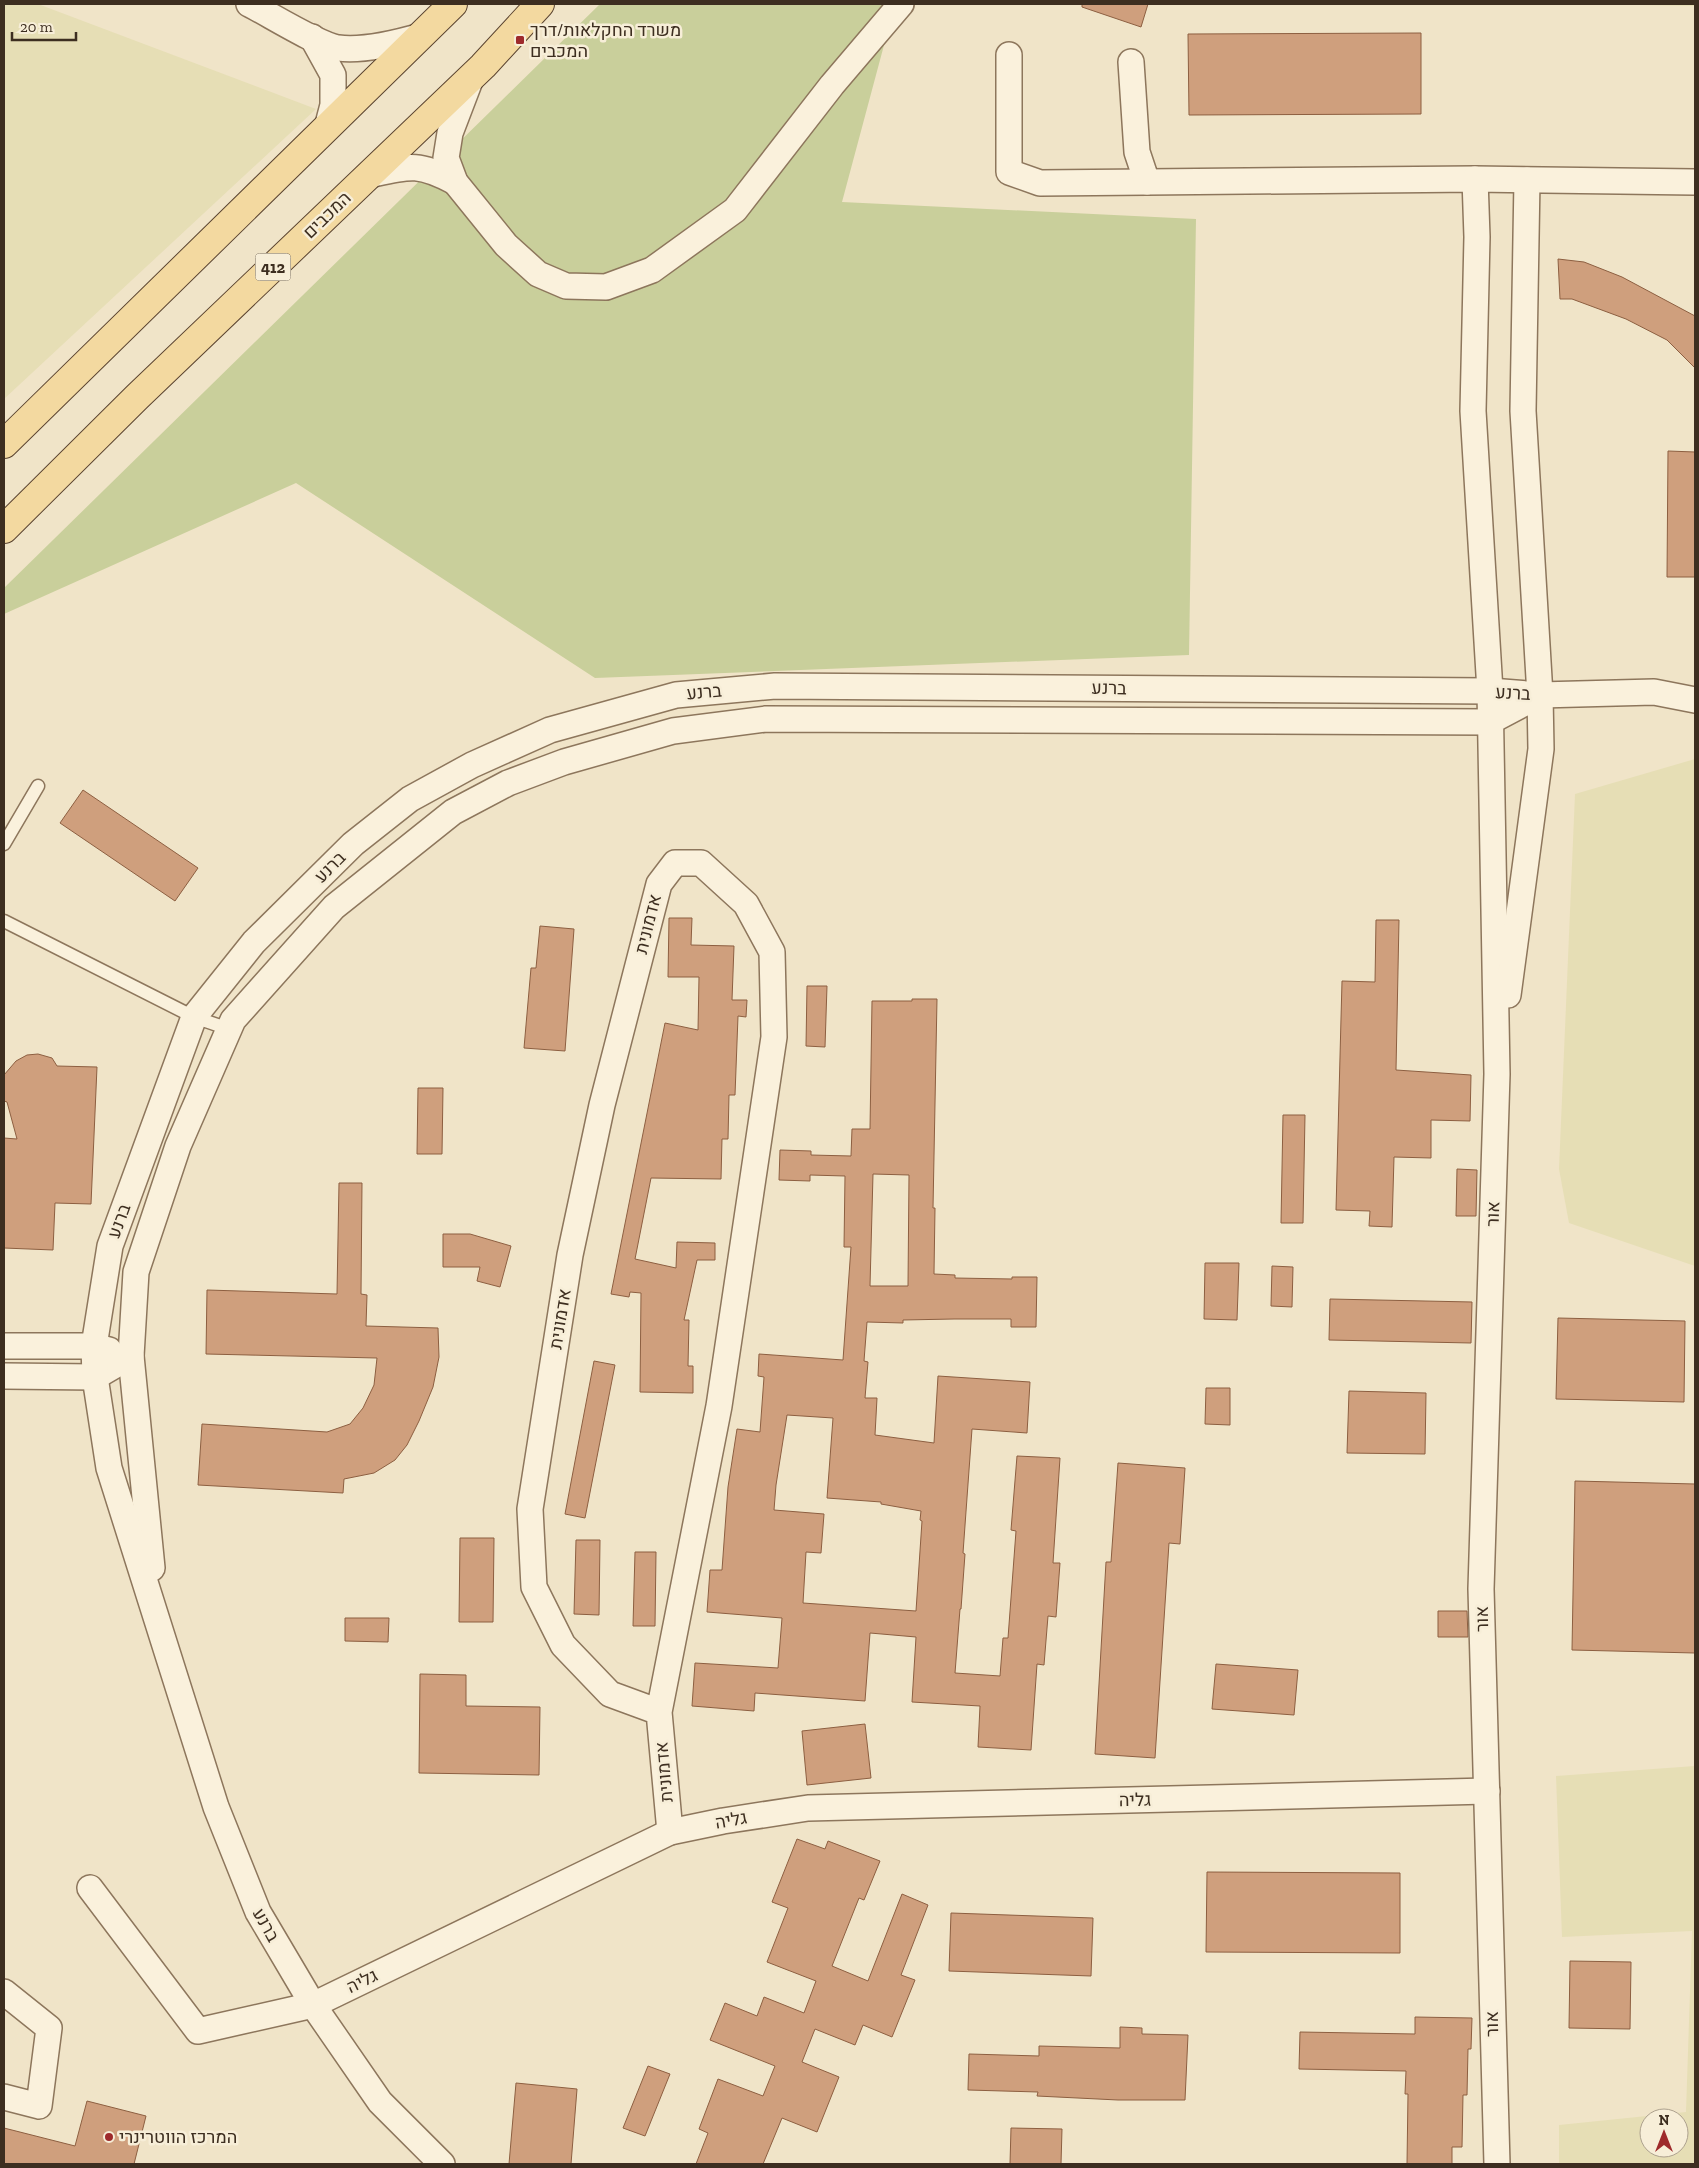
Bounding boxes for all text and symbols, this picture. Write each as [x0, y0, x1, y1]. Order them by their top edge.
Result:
scale bar [12, 10, 76, 42]
text: 20 m [20, 18, 53, 36]
place label: משרד החקלאות/דרך המכבים [530, 19, 681, 62]
marker: משרד החקלאות/דרך המכבים [514, 34, 526, 46]
street label: המכבים [298, 187, 356, 243]
road number: 412 [256, 253, 290, 280]
street label: ברנע [1091, 677, 1127, 699]
street label: ברנע [685, 679, 723, 704]
street label: ברנע [1495, 681, 1532, 705]
street label: ברנע [310, 846, 351, 887]
street label: אדמונית [630, 892, 666, 956]
street label: ברנע [103, 1200, 136, 1241]
street label: אור [1482, 1201, 1504, 1227]
street label: אדמונית [544, 1287, 576, 1351]
street label: אור [1471, 1606, 1493, 1632]
street label: אדמונית [650, 1741, 678, 1803]
street label: גליה [1119, 1789, 1151, 1811]
street label: גליה [713, 1806, 749, 1834]
street label: ברנע [248, 1904, 284, 1946]
street label: גליה [343, 1964, 381, 1998]
street label: אור [1481, 2011, 1503, 2037]
north arrow [1639, 2108, 1689, 2158]
text: N [1659, 2112, 1670, 2129]
place label: המרכז הווטרינרי [119, 2126, 237, 2148]
marker: המרכז הווטרינרי [103, 2131, 115, 2143]

